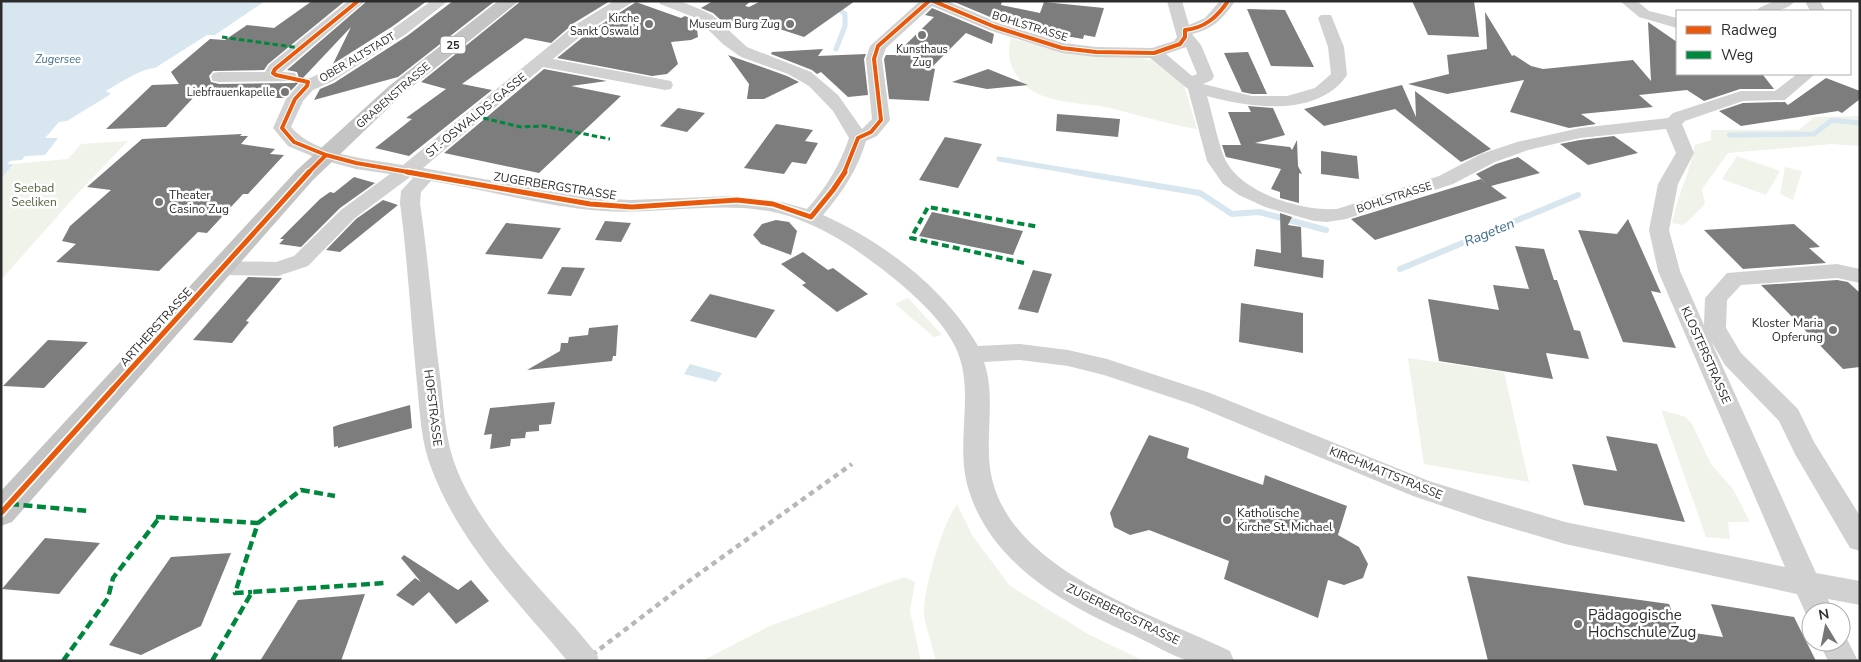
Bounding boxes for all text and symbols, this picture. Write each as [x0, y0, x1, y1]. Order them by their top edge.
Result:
street label: BOHLSTRASSE [990, 8, 1070, 45]
legend [1676, 10, 1851, 75]
place label: Kirche Sankt Oswald [570, 11, 639, 39]
place label: Museum Burg Zug [689, 17, 780, 32]
marker: Kirche Sankt Oswald [643, 18, 655, 30]
marker: Museum Burg Zug [784, 18, 796, 30]
text: Radweg [1721, 20, 1777, 40]
street label: OBER ALTSTADT [316, 29, 398, 86]
marker: Kunsthaus Zug [916, 29, 928, 41]
road number: 25 [440, 36, 466, 54]
place label: Kunsthaus Zug [896, 42, 948, 70]
text: Weg [1721, 45, 1753, 65]
water label: Zugersee [35, 52, 81, 67]
street label: GRABENSTRASSE [353, 59, 434, 132]
street label: ST.-OSWALDS-GASSE [422, 69, 530, 161]
place label: Liebfrauenkapelle [187, 85, 275, 100]
marker: Liebfrauenkapelle [279, 86, 291, 98]
street label: ZUGERBERGSTRASSE [492, 168, 618, 204]
street label: BOHLSTRASSE [1355, 178, 1434, 217]
park label: Seebad Seeliken [11, 180, 57, 210]
place label: Theater Casino Zug [169, 187, 229, 217]
marker: Theater Casino Zug [153, 196, 165, 208]
water label: Rageten [1461, 214, 1517, 251]
street label: ARTHERSTRASSE [116, 284, 196, 370]
street label: KLOSTERSTRASSE [1677, 304, 1735, 406]
place label: Kloster Maria Opferung [1752, 315, 1823, 345]
marker: Kloster Maria Opferung [1827, 324, 1839, 336]
street label: HOFSTRASSE [420, 369, 446, 447]
street label: KIRCHMATTSTRASSE [1327, 443, 1445, 503]
place label: Katholische Kirche St. Michael [1237, 505, 1333, 535]
marker: Katholische Kirche St. Michael [1221, 514, 1233, 526]
street label: ZUGERBERGSTRASSE [1064, 580, 1182, 648]
north arrow [1801, 602, 1851, 652]
text: N [1817, 604, 1831, 625]
place label: Pädagogische Hochschule Zug [1588, 605, 1696, 642]
marker: Pädagogische Hochschule Zug [1572, 618, 1584, 630]

